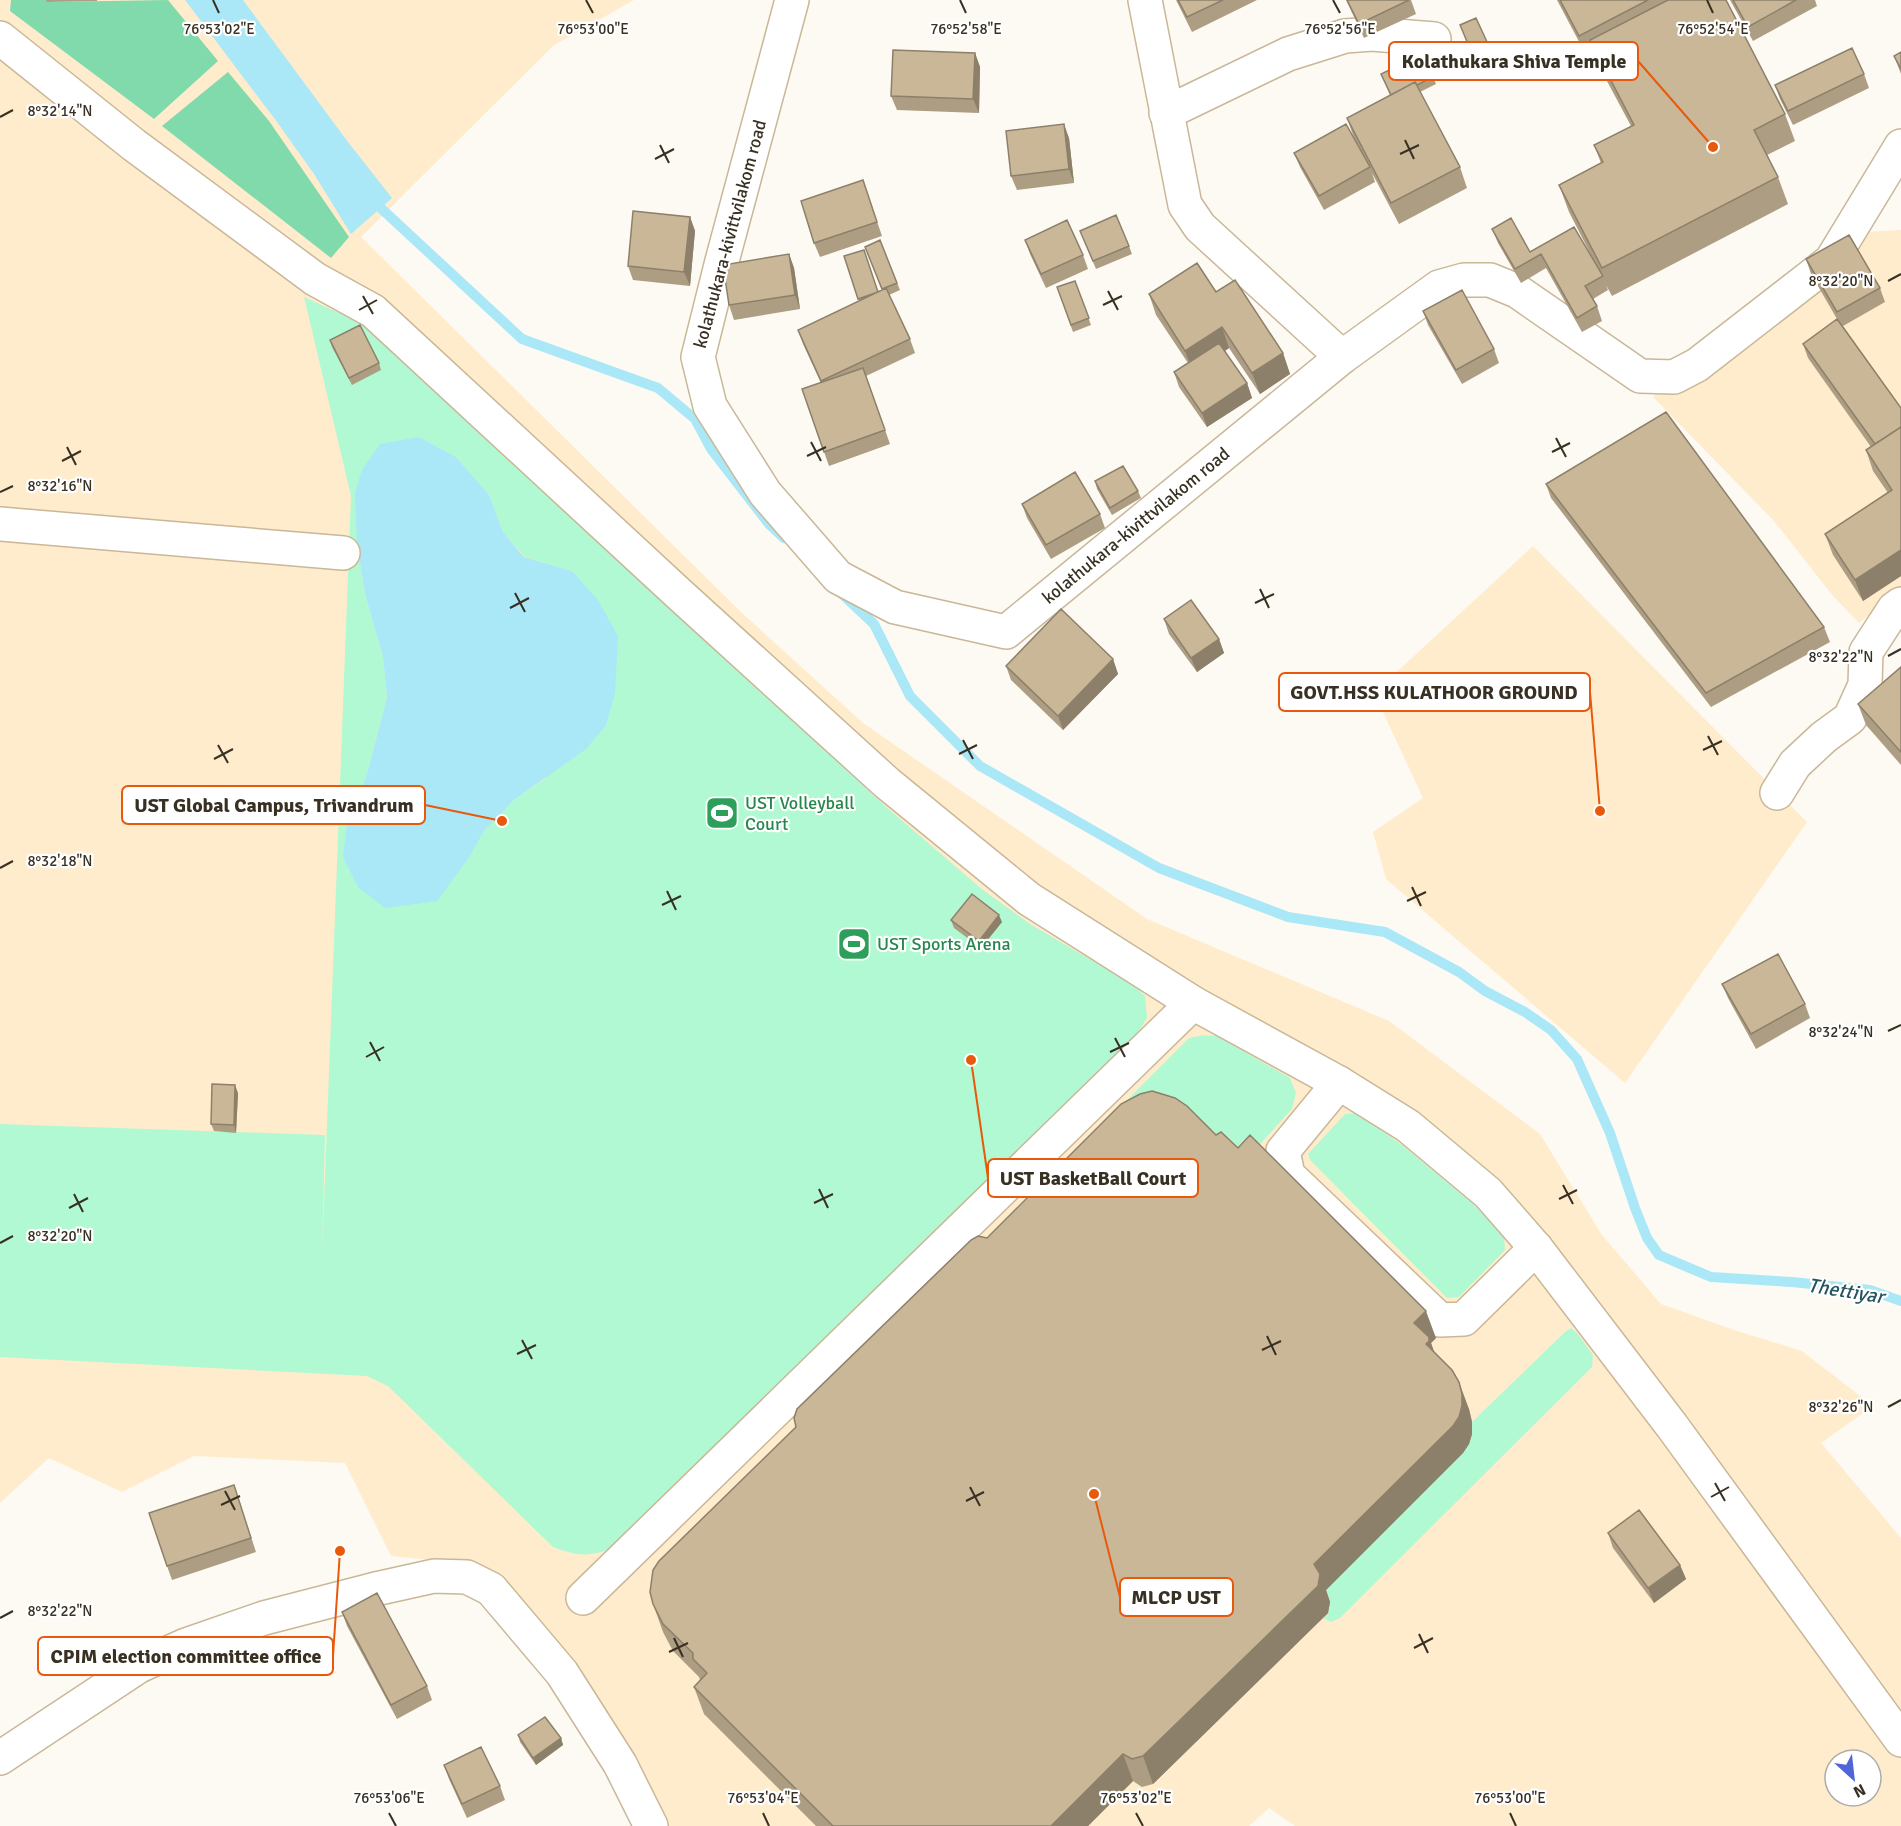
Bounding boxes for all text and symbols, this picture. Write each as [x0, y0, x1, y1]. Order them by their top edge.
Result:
text: 76°53'02"E [183, 20, 255, 38]
text: 76°53'00"E [557, 20, 629, 38]
text: 76°52'58"E [930, 20, 1002, 38]
text: 76°52'56"E [1304, 20, 1376, 38]
text: 76°52'54"E [1677, 20, 1749, 38]
callout: Kolathukara Shiva Temple [1389, 42, 1638, 80]
text: Kolathukara Shiva Temple [1402, 49, 1626, 74]
text: 8°32'14"N [27, 102, 93, 120]
street label: kolathukara-kivittvilakom road [689, 118, 771, 350]
text: 8°32'20"N [1808, 272, 1874, 290]
street label: kolathukara-kivittvilakom road [1038, 443, 1234, 609]
text: 8°32'16"N [27, 477, 93, 495]
text: 8°32'22"N [1808, 648, 1874, 666]
callout: GOVT.HSS KULATHOOR GROUND [1279, 673, 1590, 711]
text: GOVT.HSS KULATHOOR GROUND [1290, 680, 1578, 705]
callout: UST Global Campus, Trivandrum [122, 786, 425, 824]
place label: UST Volleyball Court [745, 792, 855, 835]
text: UST Global Campus, Trivandrum [134, 793, 414, 818]
sports icon: UST Volleyball Court [704, 795, 740, 831]
text: 8°32'18"N [27, 852, 93, 870]
sports icon: UST Sports Arena [836, 926, 872, 962]
place label: UST Sports Arena [877, 933, 1011, 955]
text: 8°32'24"N [1808, 1023, 1874, 1041]
callout: UST BasketBall Court [988, 1159, 1198, 1197]
text: UST BasketBall Court [1000, 1166, 1187, 1191]
text: 8°32'20"N [27, 1227, 93, 1245]
water label: Thettiyar [1806, 1273, 1888, 1310]
text: 8°32'26"N [1808, 1398, 1874, 1416]
callout: MLCP UST [1120, 1578, 1233, 1616]
text: MLCP UST [1131, 1585, 1222, 1610]
text: 8°32'22"N [27, 1602, 93, 1620]
callout: CPIM election committee office [38, 1637, 333, 1675]
text: CPIM election committee office [51, 1644, 322, 1669]
north arrow [1823, 1748, 1883, 1808]
text: N [1850, 1779, 1869, 1802]
text: 76°53'06"E [353, 1789, 425, 1807]
text: 76°53'04"E [727, 1789, 799, 1807]
text: 76°53'02"E [1100, 1789, 1172, 1807]
text: 76°53'00"E [1474, 1789, 1546, 1807]

